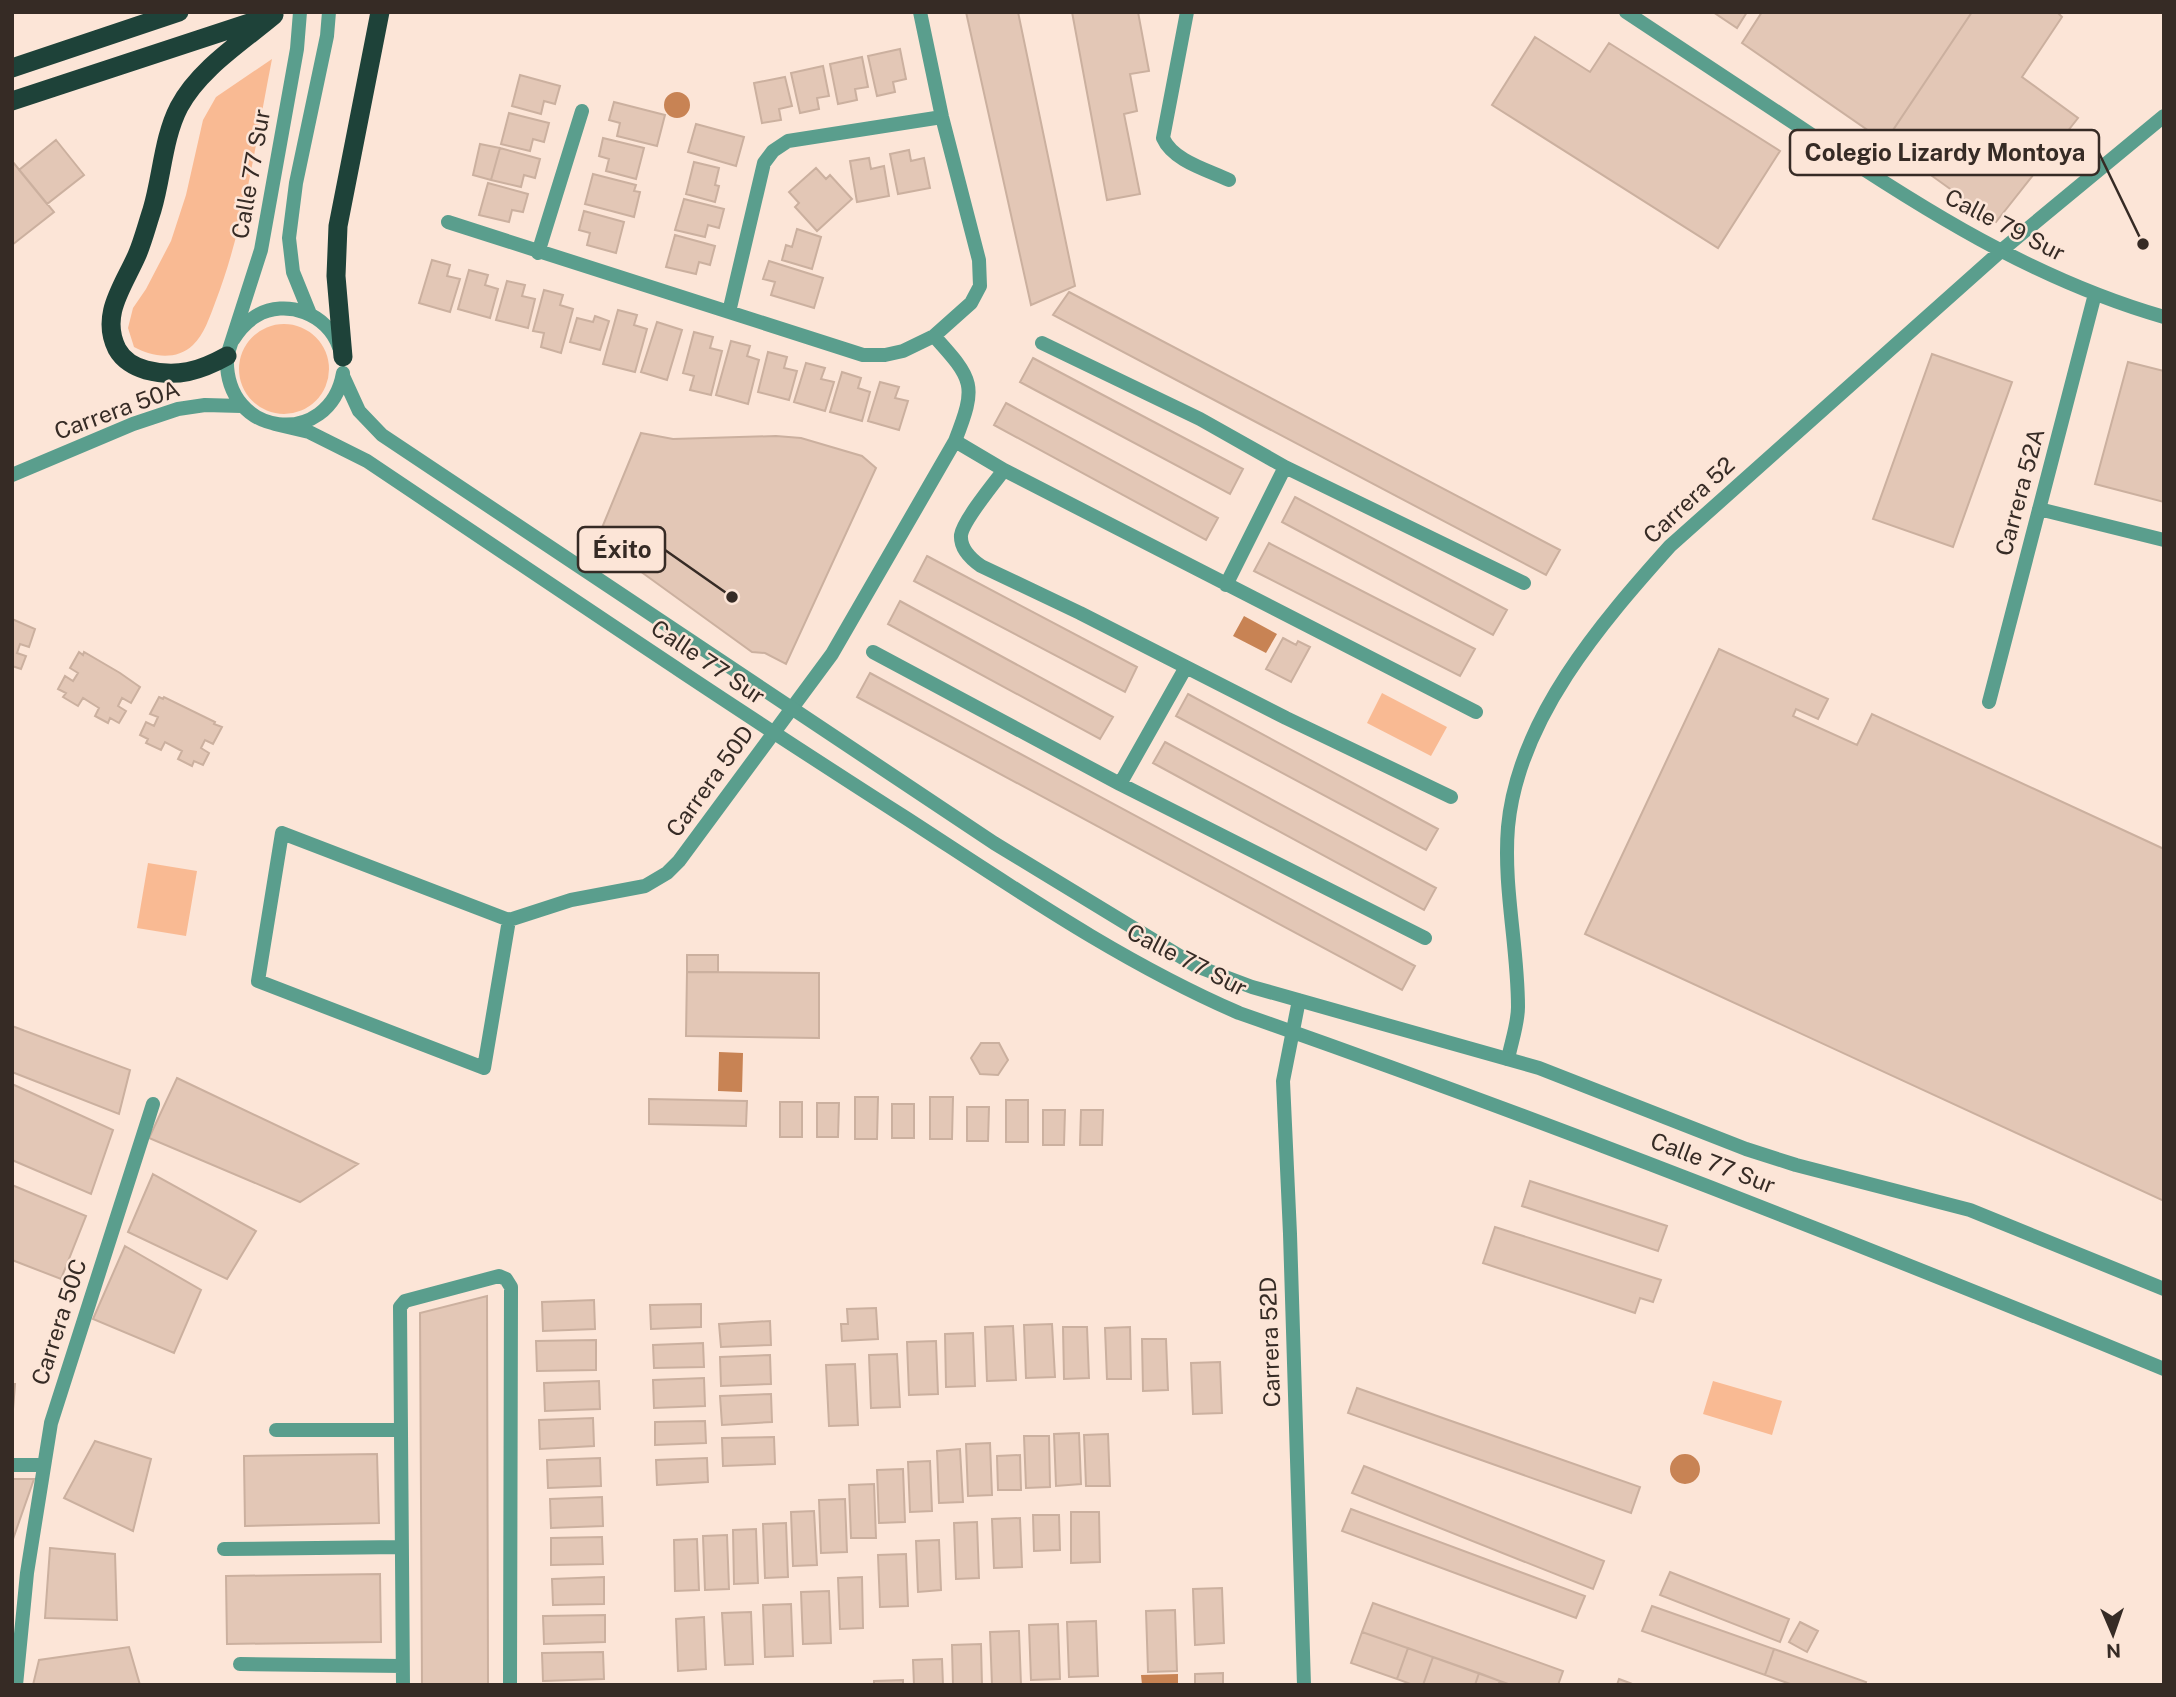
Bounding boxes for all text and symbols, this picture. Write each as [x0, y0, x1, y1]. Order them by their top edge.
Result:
street label: Calle 77 Sur [226, 107, 275, 241]
callout: Colegio Lizardy Montoya [1790, 130, 2099, 175]
text: Colegio Lizardy Montoya [1805, 138, 2085, 166]
street label: Calle 79 Sur [1941, 183, 2070, 266]
street label: Carrera 50A [51, 374, 183, 445]
street label: Carrera 52A [1990, 425, 2049, 559]
street label: Carrera 52 [1638, 451, 1740, 549]
callout: Éxito [578, 527, 665, 572]
text: Éxito [592, 535, 652, 563]
street label: Calle 77 Sur [646, 614, 770, 709]
street label: Carrera 50D [660, 720, 759, 842]
street label: Calle 77 Sur [1123, 918, 1252, 1001]
street label: Calle 77 Sur [1647, 1126, 1779, 1199]
street label: Carrera 50C [25, 1255, 92, 1388]
street label: Carrera 52D [1254, 1276, 1285, 1408]
north arrow [2078, 1599, 2148, 1669]
text: N [2106, 1640, 2121, 1662]

